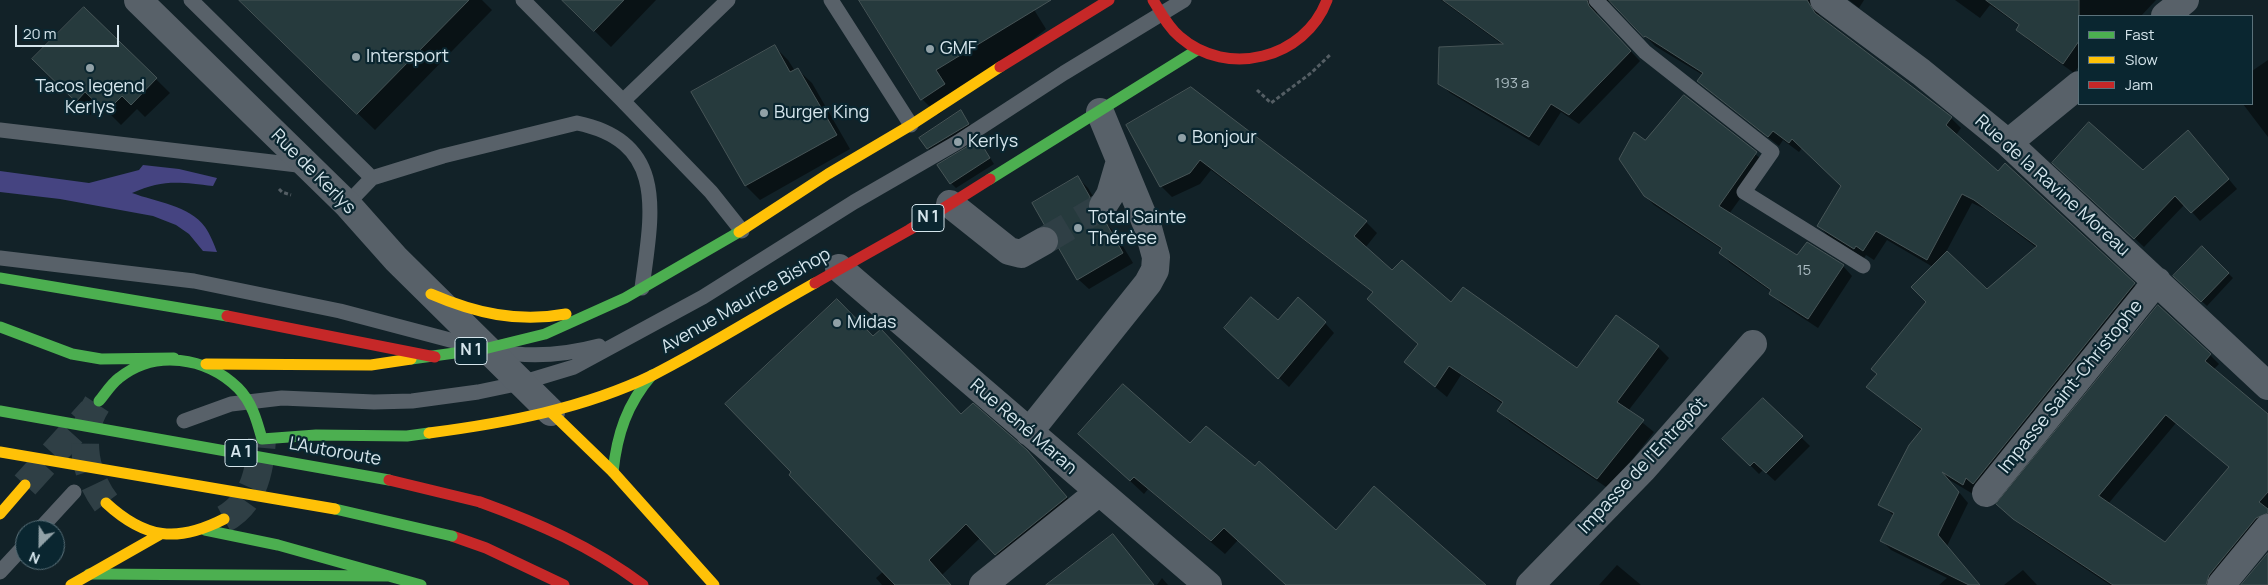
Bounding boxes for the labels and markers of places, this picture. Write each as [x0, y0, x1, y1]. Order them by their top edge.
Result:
place label: GMF [940, 38, 977, 60]
marker: GMF [924, 43, 936, 55]
place label: Intersport [366, 46, 449, 68]
marker: Intersport [350, 51, 362, 63]
marker: Tacos legend Kerlys [84, 62, 96, 74]
place label: Tacos legend Kerlys [35, 76, 145, 118]
place label: Burger King [774, 102, 869, 124]
marker: Burger King [758, 107, 770, 119]
place label: Bonjour [1192, 127, 1257, 149]
place label: Kerlys [968, 131, 1018, 153]
marker: Bonjour [1176, 132, 1188, 144]
marker: Kerlys [952, 136, 964, 148]
place label: Total Sainte Thérèse [1088, 207, 1186, 250]
marker: Total Sainte Thérèse [1072, 222, 1084, 234]
place label: Midas [847, 312, 896, 334]
marker: Midas [831, 317, 843, 329]

